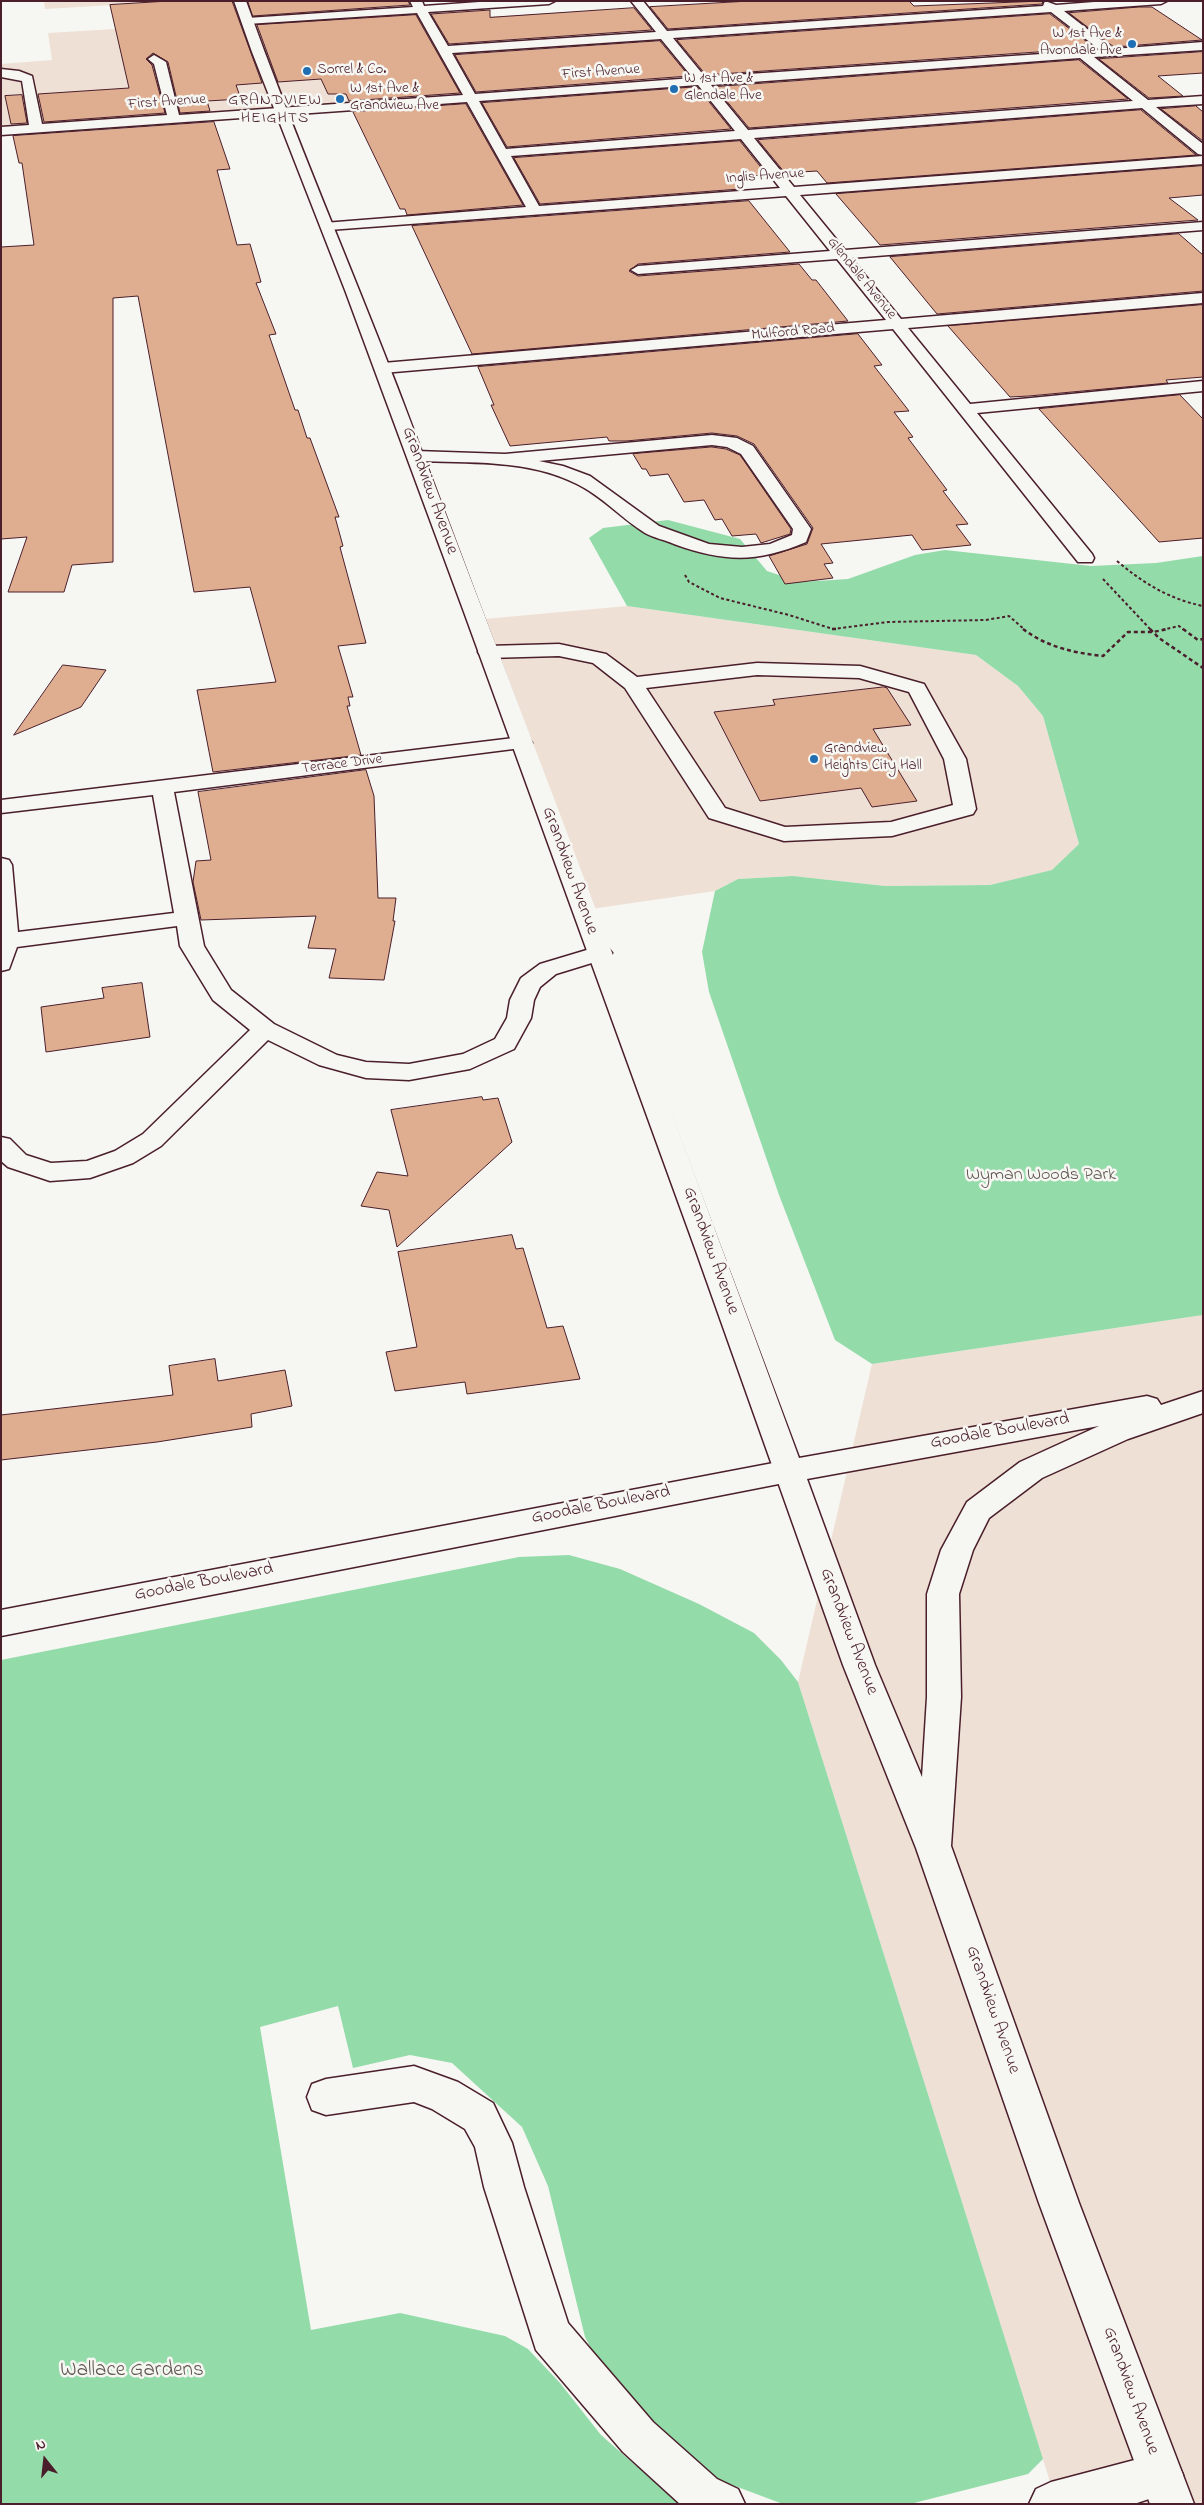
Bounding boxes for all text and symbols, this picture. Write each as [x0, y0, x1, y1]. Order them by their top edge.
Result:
place label: W 1st Ave & Avondale Ave [1040, 26, 1122, 61]
marker: W 1st Ave & Avondale Ave [1126, 38, 1138, 50]
street label: First Avenue [561, 61, 641, 85]
place label: Sorrel & Co. [317, 62, 386, 80]
marker: Sorrel & Co. [301, 65, 313, 77]
place label: W 1st Ave & Glendale Ave [684, 71, 762, 106]
place label: W 1st Ave & Grandview Ave [350, 81, 439, 116]
marker: W 1st Ave & Glendale Ave [668, 83, 680, 95]
street label: First Avenue [127, 91, 207, 115]
district label: GRANDVIEW HEIGHTS [227, 91, 323, 129]
marker: W 1st Ave & Grandview Ave [334, 93, 346, 105]
street label: Inglis Avenue [725, 165, 805, 189]
street label: Glendale Avenue [822, 234, 900, 324]
street label: Mulford Road [751, 320, 835, 346]
street label: Grandview Avenue [396, 424, 462, 558]
place label: Grandview Heights City Hall [824, 741, 922, 776]
street label: Terrace Drive [301, 751, 383, 779]
marker: Grandview Heights City Hall [808, 753, 820, 765]
street label: Grandview Avenue [536, 804, 602, 938]
park label: Wyman Woods Park [966, 1165, 1116, 1187]
street label: Grandview Avenue [677, 1184, 743, 1318]
street label: Goodale Boulevard [929, 1409, 1071, 1455]
street label: Goodale Boulevard [530, 1482, 672, 1530]
street label: Goodale Boulevard [133, 1559, 275, 1607]
street label: Grandview Avenue [814, 1566, 882, 1698]
street label: Grandview Avenue [960, 1943, 1024, 2077]
street label: Grandview Avenue [1097, 2324, 1163, 2458]
park label: Wallace Gardens [60, 2359, 204, 2385]
text: N [33, 2434, 48, 2456]
north arrow [20, 2435, 70, 2485]

